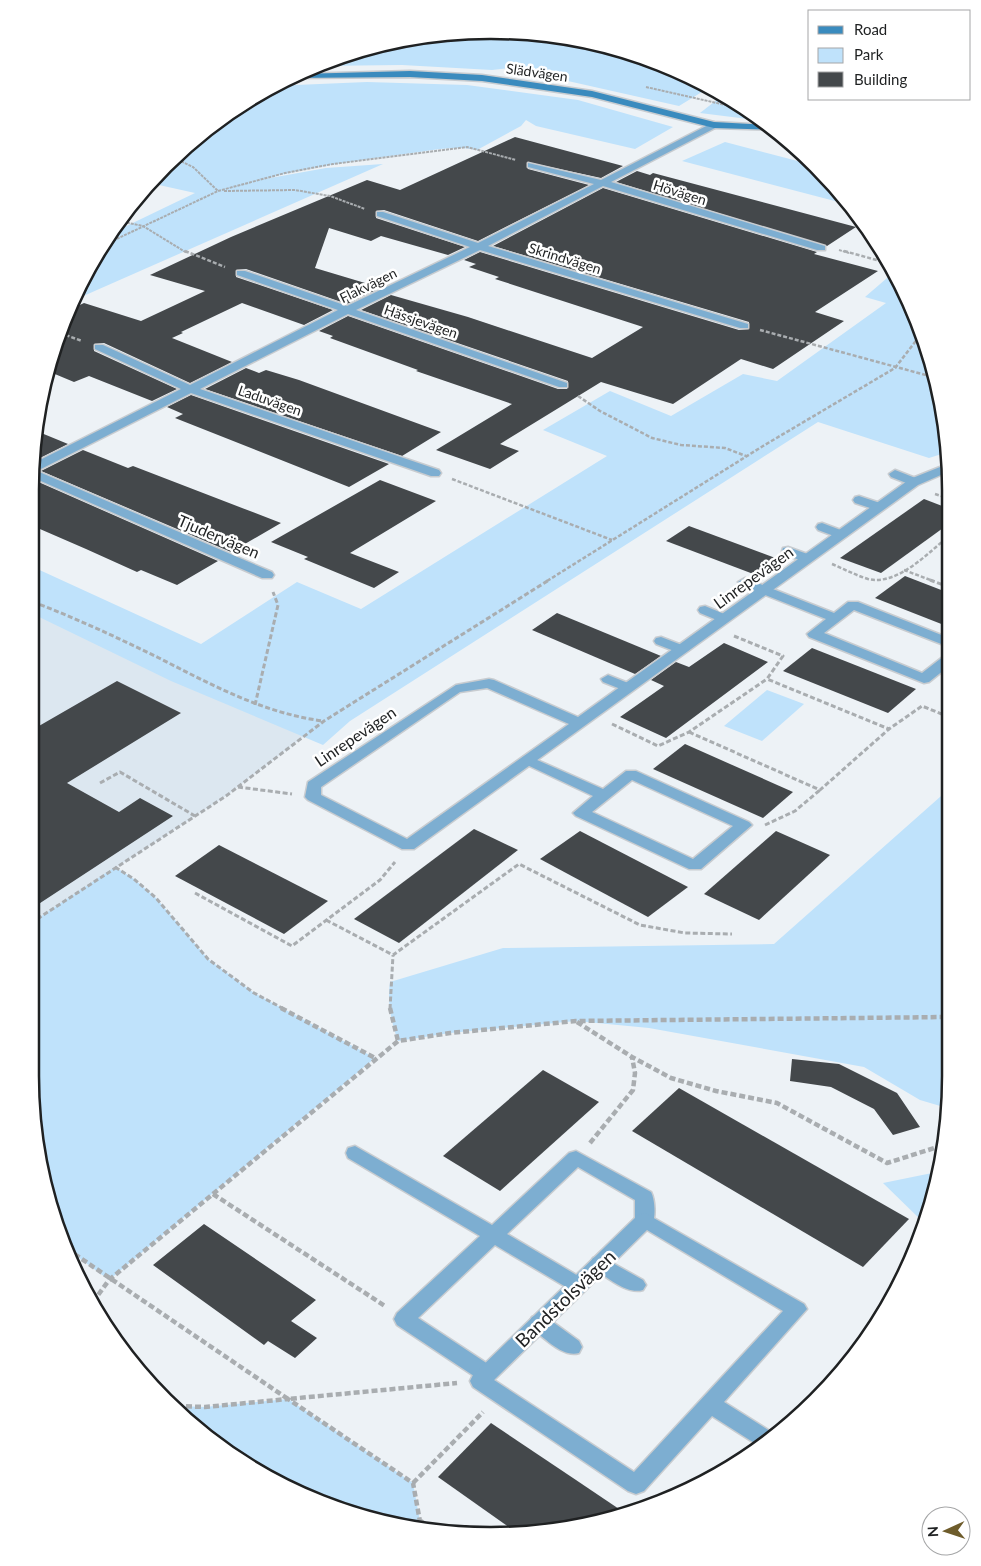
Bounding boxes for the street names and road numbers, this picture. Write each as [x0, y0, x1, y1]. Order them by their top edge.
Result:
street label: Slädvägen [505, 59, 569, 85]
street label: Hövägen [651, 176, 709, 208]
street label: Skrindvägen [527, 239, 603, 277]
street label: Flakvägen [337, 264, 399, 306]
street label: Hässjevägen [382, 300, 460, 342]
street label: Laduvägen [236, 381, 304, 419]
street label: Tjudervägen [175, 510, 263, 562]
street label: Linrepevägen [709, 542, 797, 612]
street label: Linrepevägen [311, 702, 399, 770]
street label: Bandstolsvägen [510, 1244, 620, 1352]

